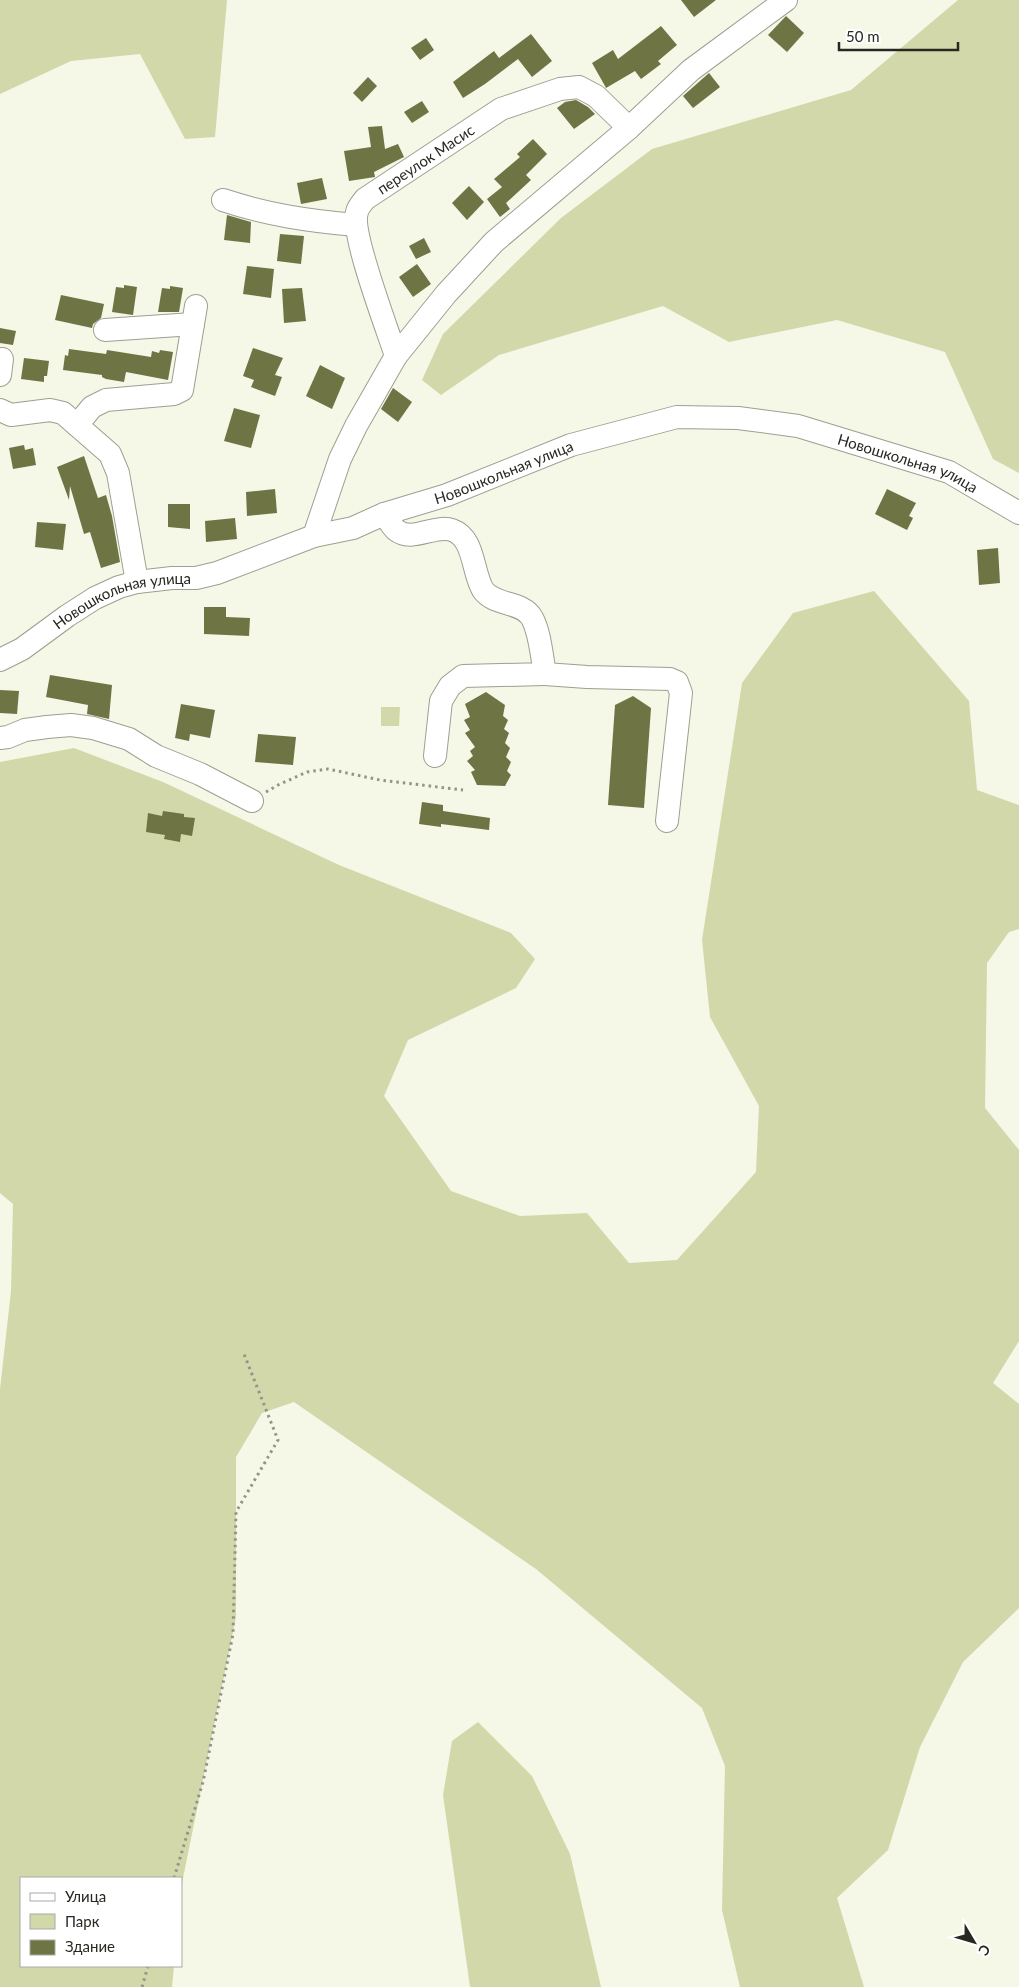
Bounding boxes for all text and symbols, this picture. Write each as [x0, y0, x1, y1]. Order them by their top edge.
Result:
scale bar [839, 20, 958, 52]
text: 50 m [846, 27, 880, 45]
street label: переулок Масис [374, 120, 477, 198]
street label: Новошкольная улица [836, 430, 981, 496]
street label: Новошкольная улица [432, 436, 576, 507]
street label: Новошкольная улица [49, 569, 191, 632]
legend [20, 1877, 182, 1967]
text: Улица [65, 1887, 106, 1905]
text: Парк [65, 1912, 100, 1930]
north arrow [949, 1917, 999, 1967]
text: Здание [65, 1937, 115, 1955]
text: С [975, 1941, 994, 1960]

